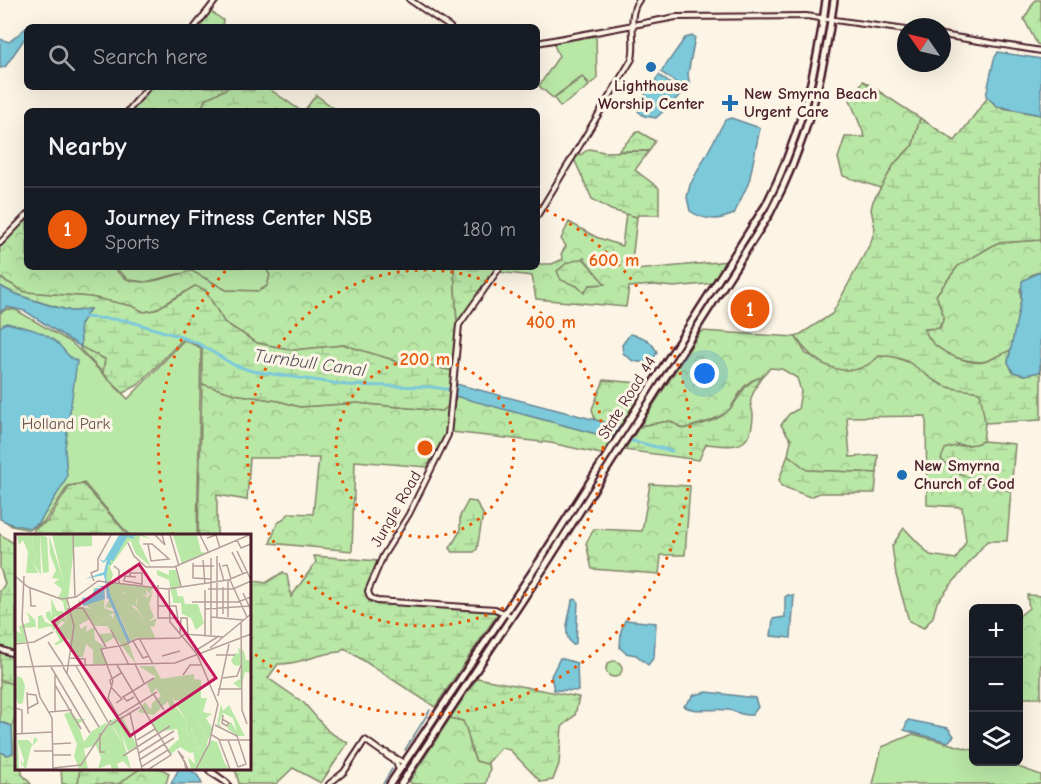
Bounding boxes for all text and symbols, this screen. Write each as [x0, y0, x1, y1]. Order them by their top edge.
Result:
north arrow [897, 18, 951, 72]
search box [24, 24, 540, 90]
icon: search [45, 41, 78, 74]
text: Search here [93, 44, 208, 70]
marker: Lighthouse Worship Center [644, 60, 658, 74]
place label: Lighthouse Worship Center [598, 77, 705, 113]
place label: New Smyrna Beach Urgent Care [744, 85, 877, 121]
marker: New Smyrna Beach Urgent Care [721, 94, 739, 112]
text: Nearby [48, 132, 127, 162]
text: Journey Fitness Center NSB [105, 205, 372, 231]
text: 1 [64, 218, 71, 241]
text: 180 m [462, 218, 516, 241]
text: Sports [105, 231, 159, 254]
text: 600 m [589, 250, 639, 271]
pin: 1 [730, 286, 770, 332]
text: 400 m [526, 312, 576, 333]
water label: Turnbull Canal [253, 345, 368, 381]
text: 200 m [400, 349, 450, 370]
street label: State Road 44 [594, 353, 660, 443]
your location [690, 359, 719, 388]
park label: Holland Park [22, 415, 111, 433]
centre of rings [415, 438, 435, 458]
place label: New Smyrna Church of God [914, 457, 1015, 493]
street label: Jungle Road [367, 468, 425, 550]
marker: New Smyrna Church of God [895, 468, 909, 482]
inset map [15, 534, 250, 769]
map controls [969, 604, 1023, 766]
button: + [969, 604, 1023, 658]
button: − [969, 658, 1023, 712]
button: layers [969, 712, 1023, 766]

